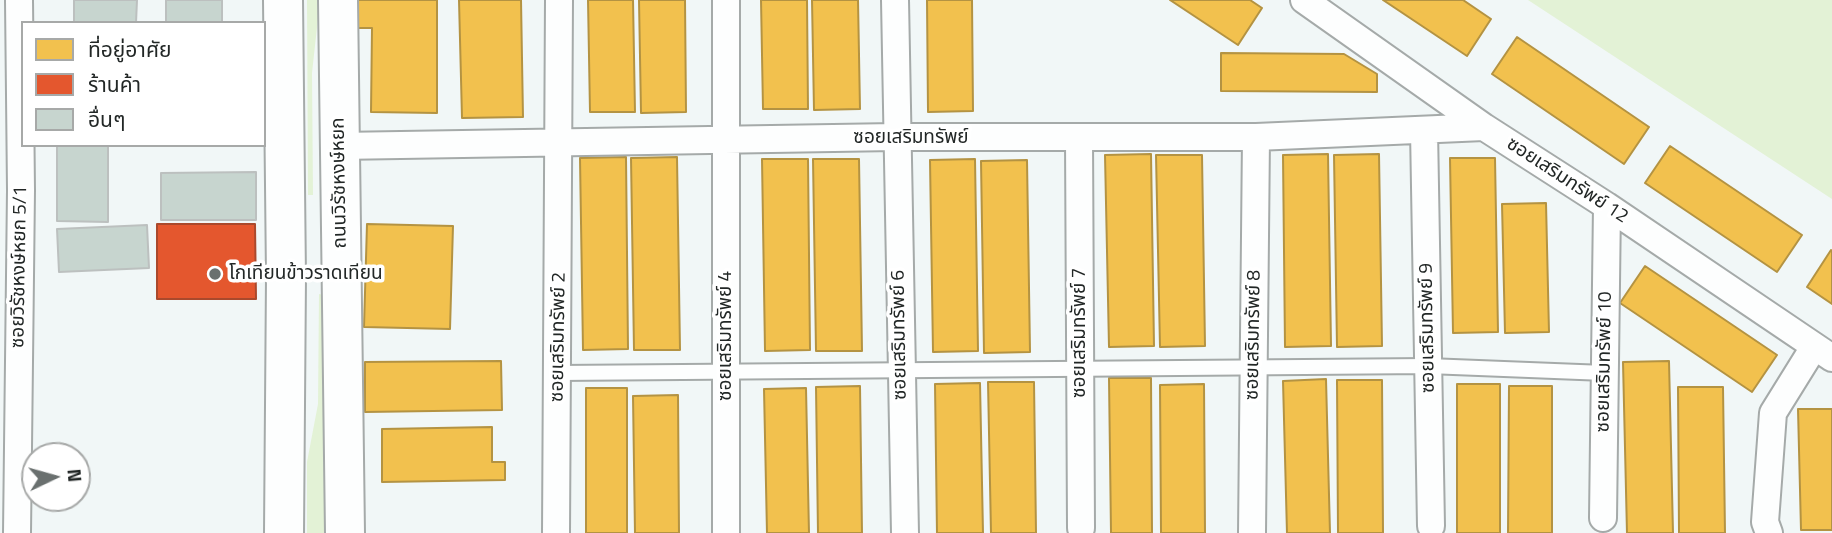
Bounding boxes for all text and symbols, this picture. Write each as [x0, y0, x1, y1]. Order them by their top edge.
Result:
legend [21, 21, 266, 147]
text: ที่อยู่อาศัย [88, 33, 172, 65]
text: ร้านค้า [88, 68, 141, 100]
text: อื่นๆ [88, 103, 125, 135]
street label: ถนนวิรัชหงษ์หยก [327, 117, 353, 249]
street label: ซอยเสริมทรัพย์ [853, 127, 969, 149]
street label: ซอยเสริมทรัพย์ 12 [1502, 133, 1632, 229]
street label: ซอยวิรัชหงษ์หยก 5/1 [7, 186, 33, 348]
place label: โกเทียนข้าวราดเทียน [229, 263, 383, 285]
street label: ซอยเสริมทรัพย์ 9 [1415, 263, 1441, 393]
marker: โกเทียนข้าวราดเทียน [207, 266, 223, 282]
street label: ซอยเสริมทรัพย์ 7 [1069, 268, 1091, 398]
street label: ซอยเสริมทรัพย์ 6 [887, 270, 913, 400]
street label: ซอยเสริมทรัพย์ 8 [1241, 270, 1267, 400]
street label: ซอยเสริมทรัพย์ 4 [715, 271, 737, 401]
street label: ซอยเสริมทรัพย์ 2 [546, 272, 572, 402]
street label: ซอยเสริมทรัพย์ 10 [1592, 291, 1618, 433]
north arrow [21, 442, 91, 512]
text: N [60, 467, 90, 483]

